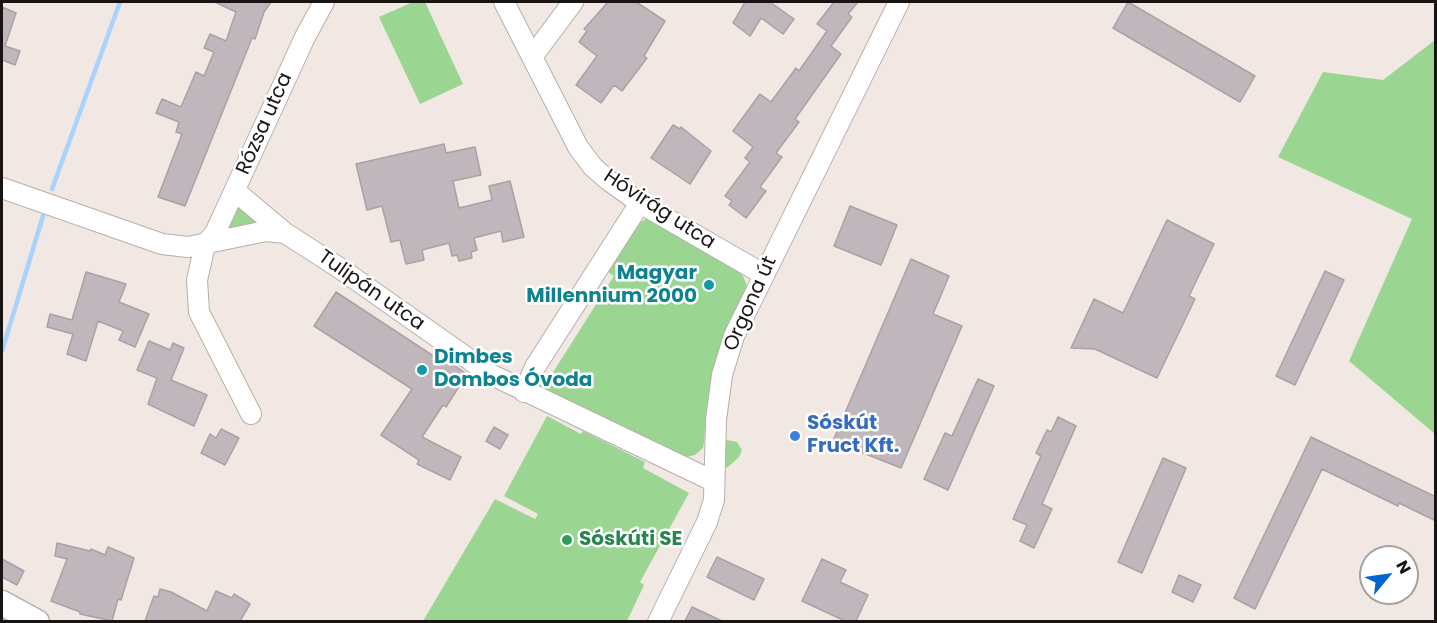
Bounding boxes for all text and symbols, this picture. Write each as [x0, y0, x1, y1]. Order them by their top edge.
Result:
street label: Rózsa utca [232, 69, 298, 179]
street label: Hóvirág utca [599, 165, 719, 255]
street label: Tulipán utca [313, 245, 429, 337]
street label: Orgona út [719, 253, 783, 355]
place label: Magyar Millennium 2000 [526, 262, 697, 309]
marker: Magyar Millennium 2000 [702, 278, 716, 292]
place label: Dimbes Dombos Óvoda [434, 346, 592, 393]
marker: Dimbes Dombos Óvoda [415, 363, 429, 377]
place label: Sóskút Fruct Kft. [807, 412, 899, 459]
marker: Sóskút Fruct Kft. [788, 429, 802, 443]
place label: Sóskúti SE [579, 528, 682, 552]
marker: Sóskúti SE [560, 533, 574, 547]
north arrow [1359, 545, 1419, 605]
text: N [1390, 556, 1416, 578]

